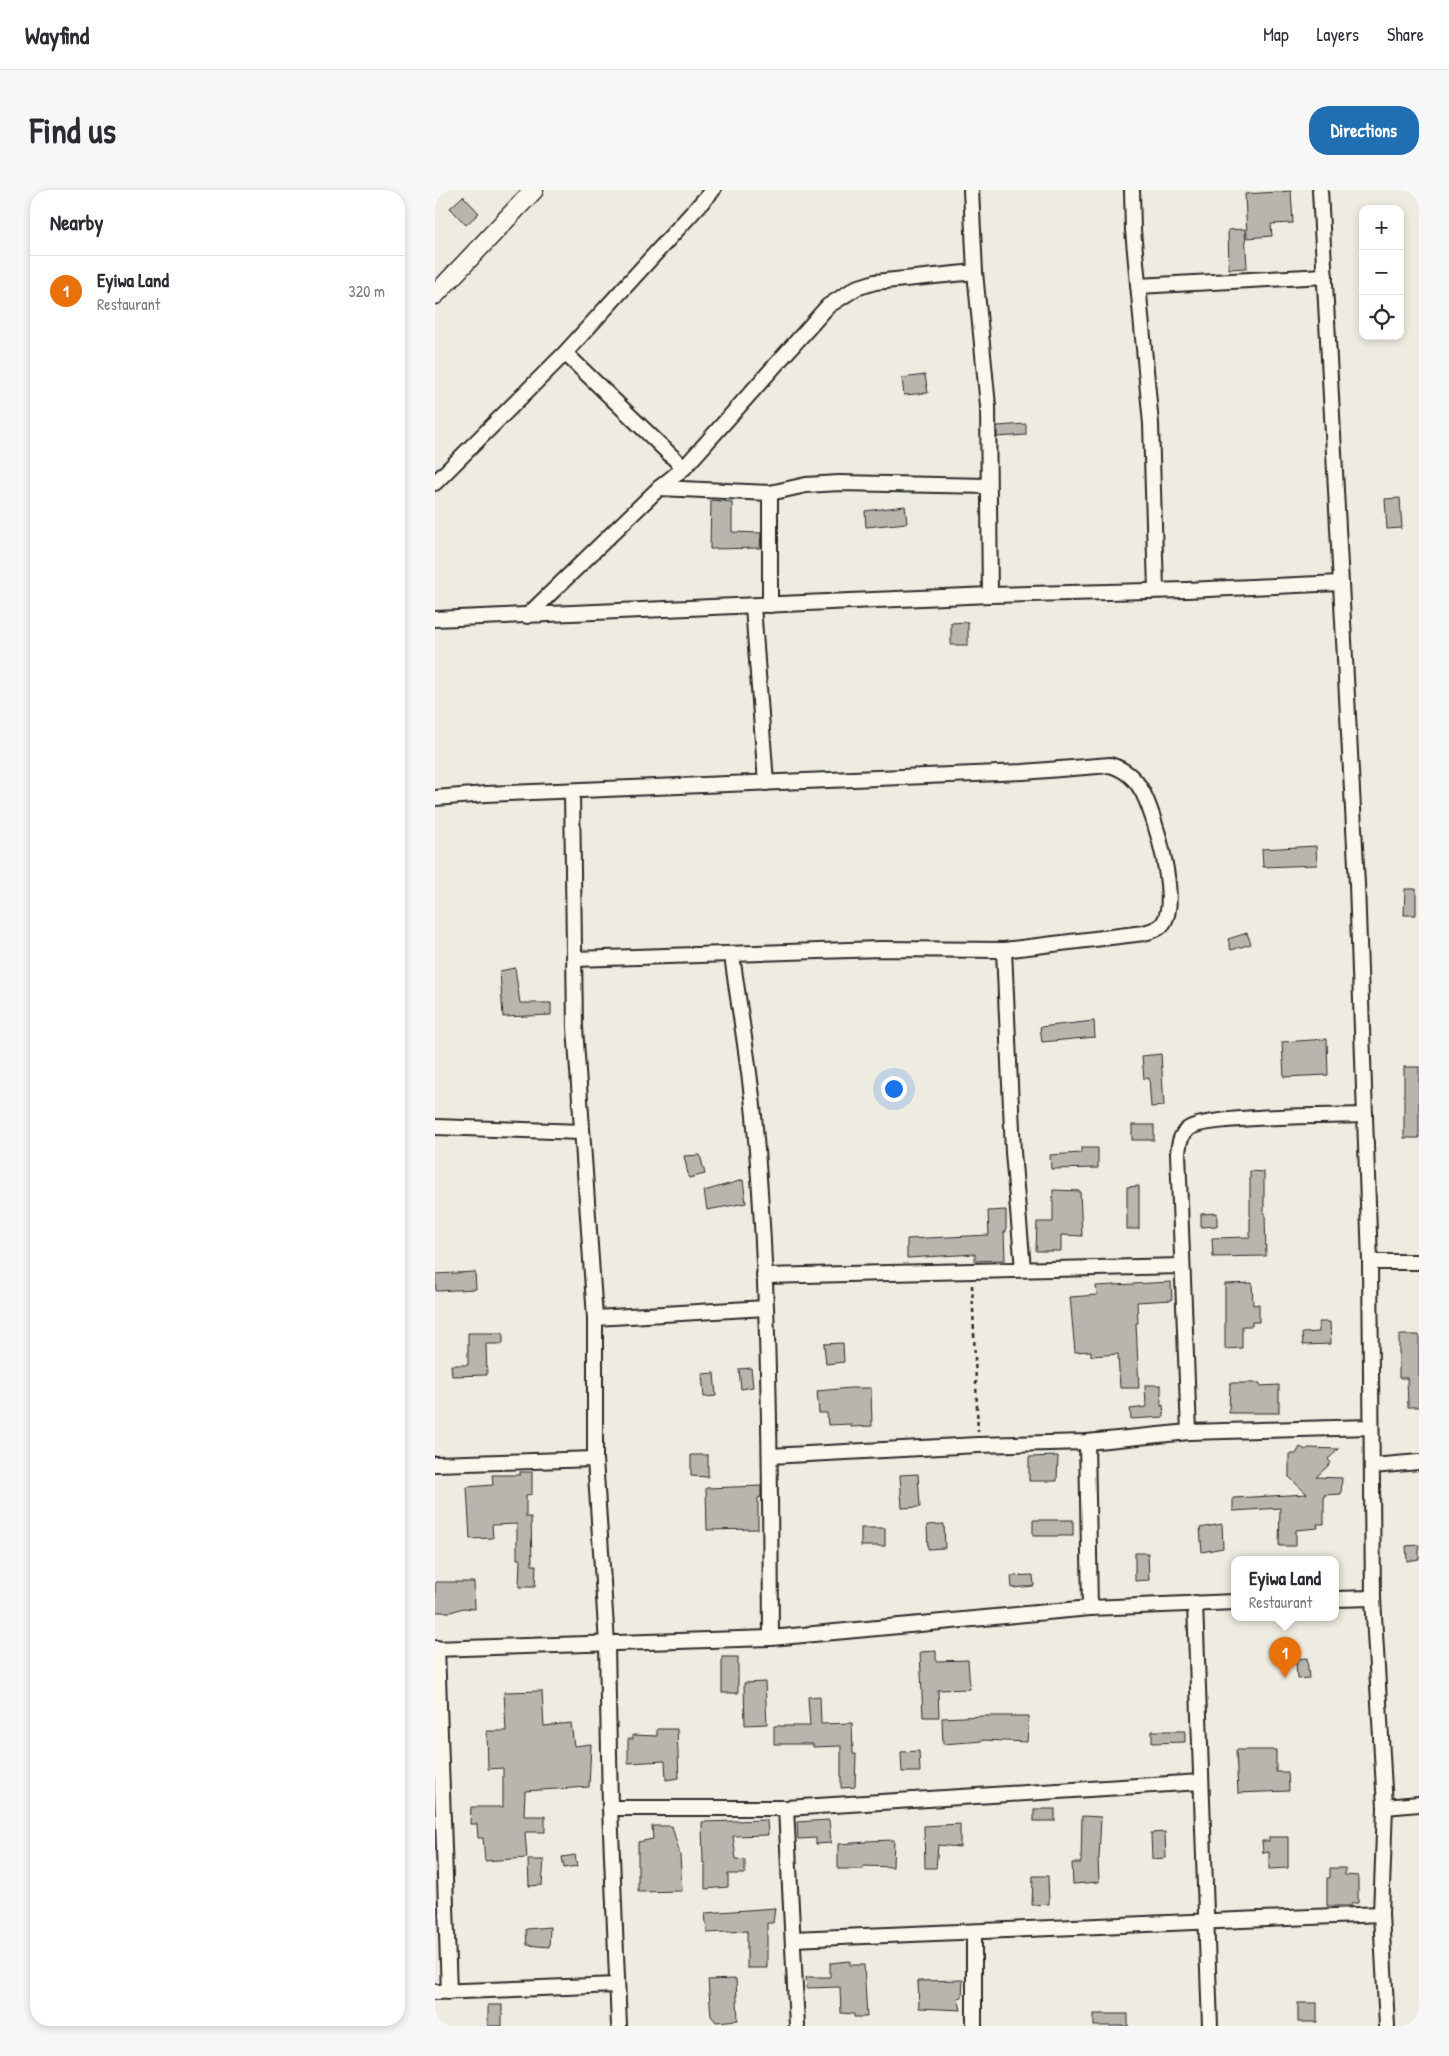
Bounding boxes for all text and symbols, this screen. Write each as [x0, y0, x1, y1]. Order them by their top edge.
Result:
text: Wayfind [25, 19, 89, 51]
text: Map [1263, 22, 1289, 47]
text: Layers [1317, 22, 1359, 47]
text: Share [1387, 22, 1424, 47]
button: Directions [1309, 106, 1419, 155]
text: Find us [30, 107, 116, 154]
map controls [1359, 205, 1404, 340]
button: + [1359, 205, 1404, 250]
text: Nearby [50, 208, 103, 237]
button: − [1359, 250, 1404, 295]
text: Eyiwa Land [97, 267, 169, 293]
text: 1 [63, 280, 69, 302]
text: 320 m [349, 280, 385, 302]
text: Restaurant [97, 293, 160, 315]
button: locate [1359, 295, 1404, 340]
your location [881, 1076, 907, 1102]
popup [1231, 1556, 1339, 1621]
text: Eyiwa Land [1249, 1565, 1321, 1591]
text: Restaurant [1249, 1591, 1312, 1613]
pin: 1 [1269, 1637, 1301, 1678]

